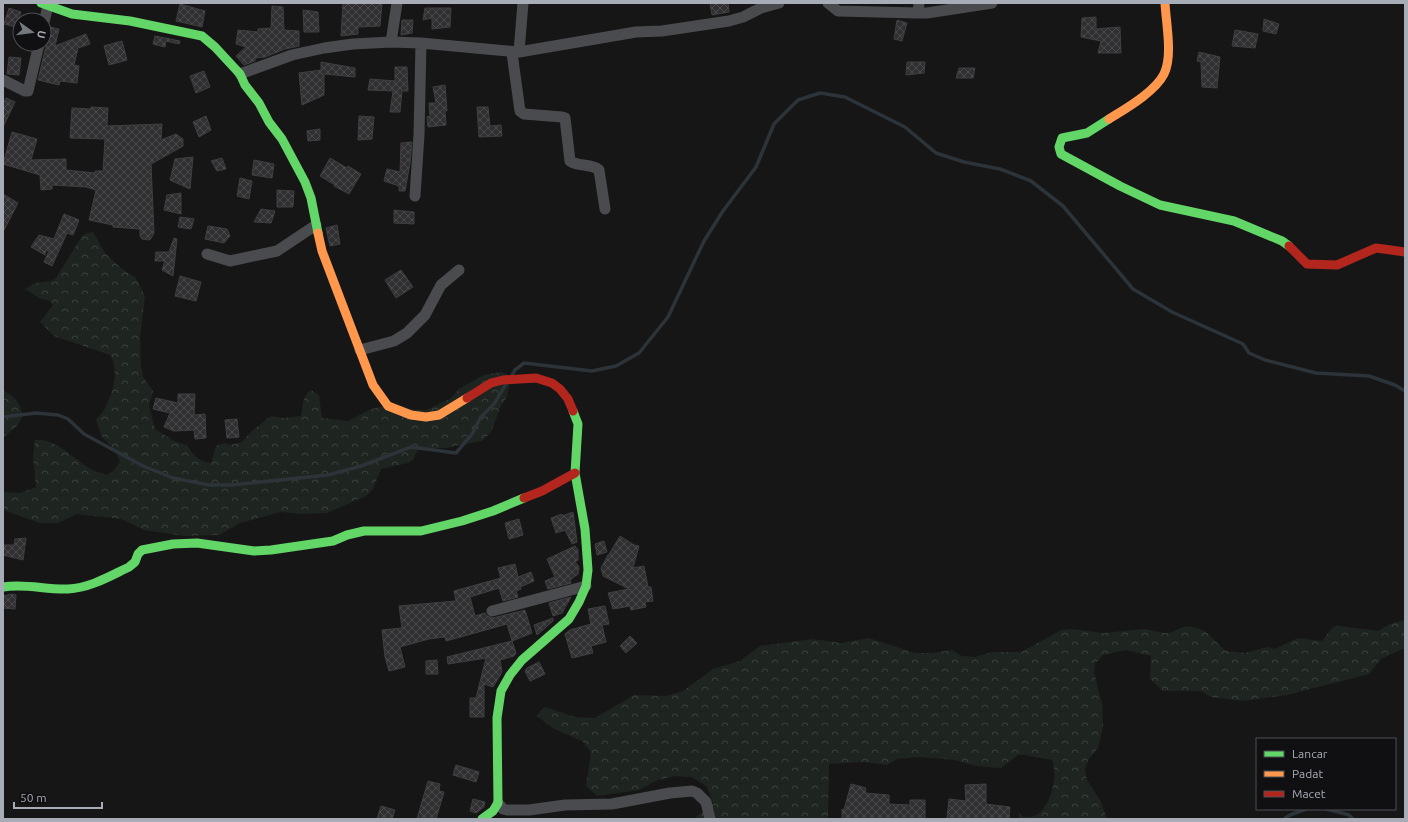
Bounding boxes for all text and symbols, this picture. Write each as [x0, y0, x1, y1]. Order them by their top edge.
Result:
north arrow [12, 12, 52, 52]
text: U [35, 29, 48, 40]
legend [1256, 738, 1396, 810]
text: Lancar [1292, 747, 1328, 760]
text: Padat [1292, 767, 1323, 780]
scale bar [14, 784, 102, 810]
text: Macet [1292, 787, 1326, 800]
text: 50 m [20, 791, 47, 804]

